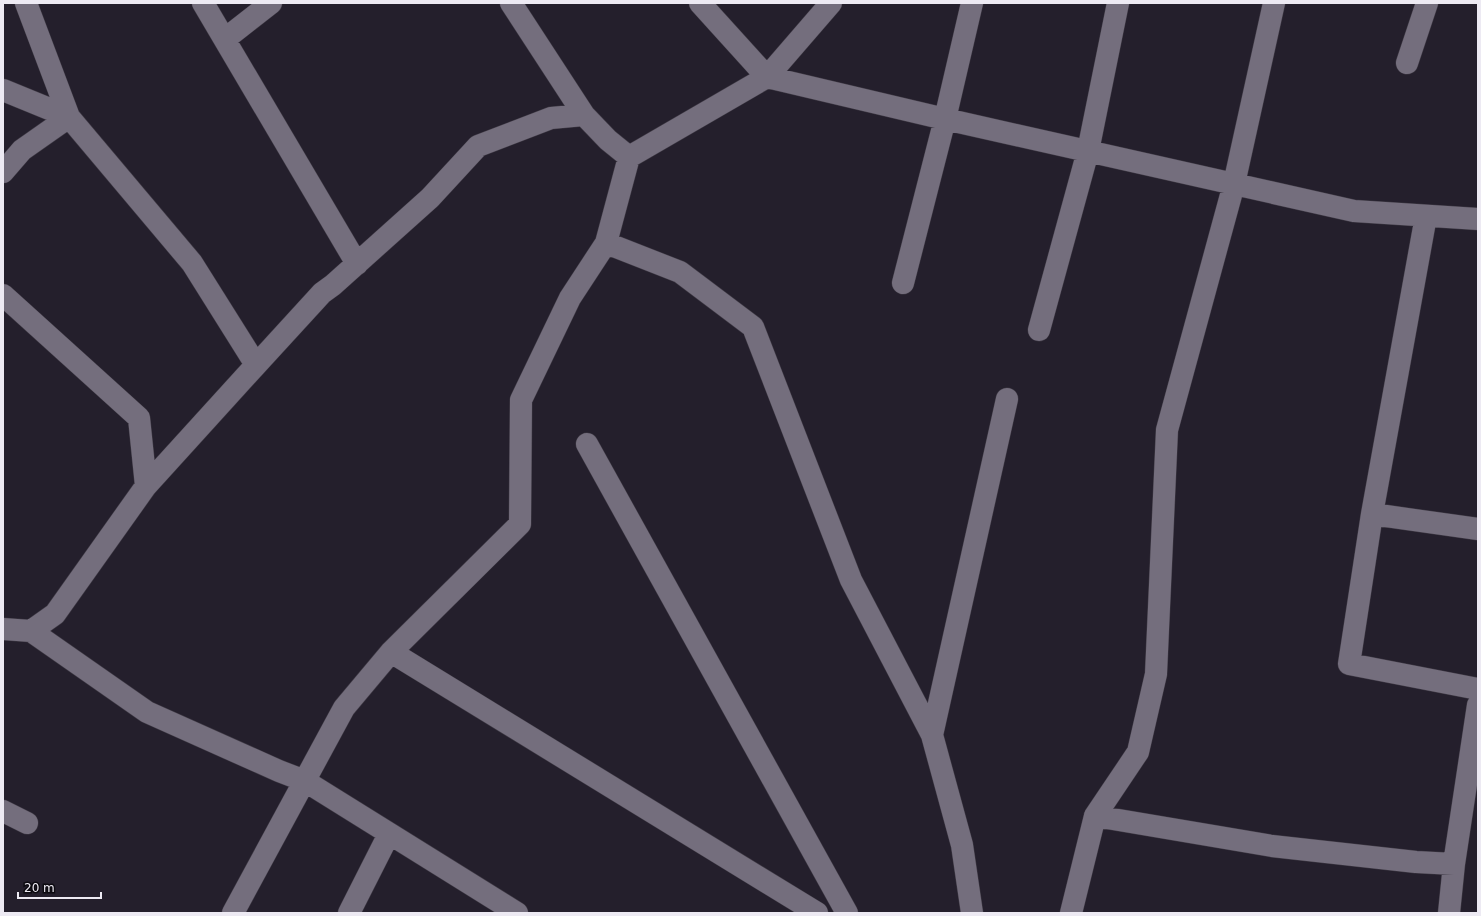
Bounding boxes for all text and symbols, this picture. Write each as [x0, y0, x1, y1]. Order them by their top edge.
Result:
scale bar [18, 874, 101, 900]
text: 20 m [24, 881, 55, 895]

